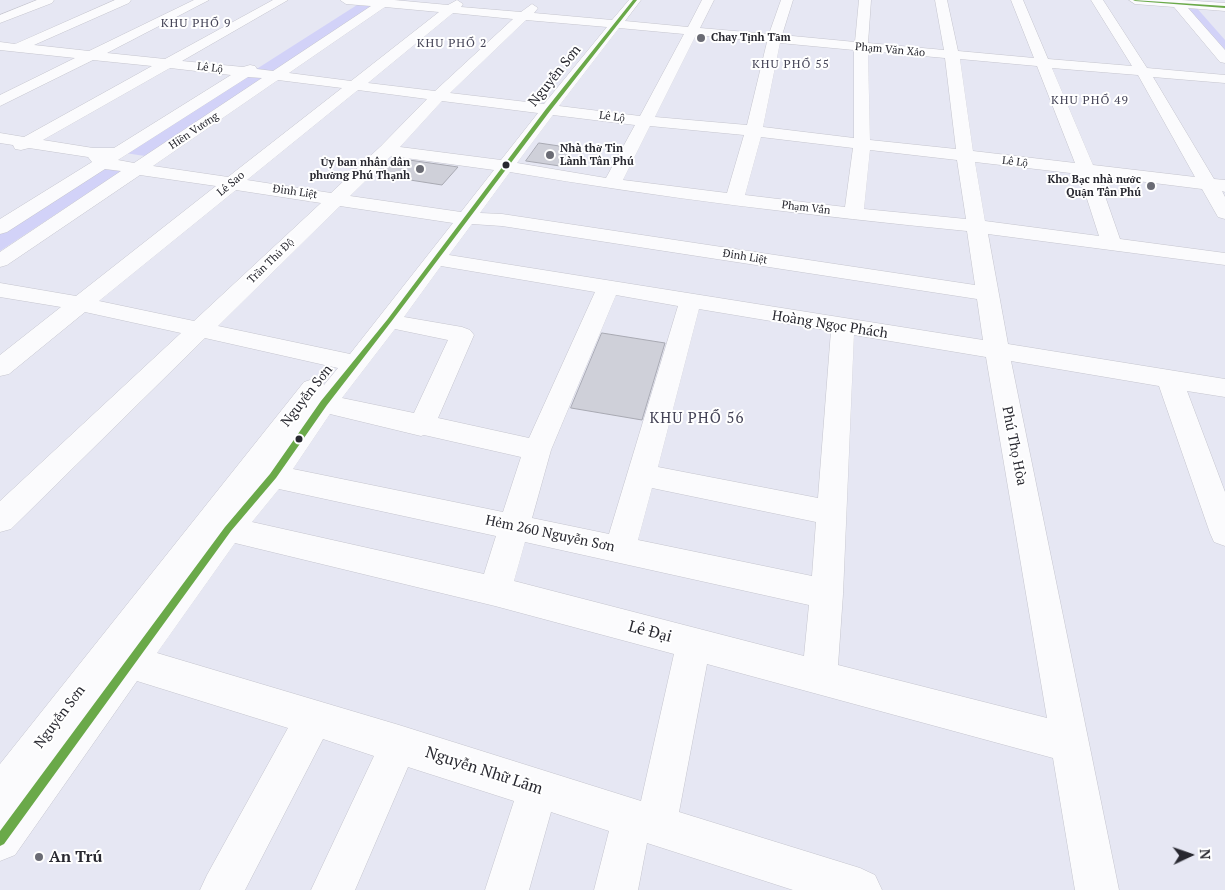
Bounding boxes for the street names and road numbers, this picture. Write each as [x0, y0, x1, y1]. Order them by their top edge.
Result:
street label: Phạm Văn Xảo [854, 40, 926, 60]
street label: Nguyễn Sơn [525, 42, 585, 110]
street label: Lê Lộ [196, 60, 224, 76]
street label: Lê Lộ [598, 109, 626, 125]
street label: Hiền Vương [167, 110, 221, 152]
street label: Lê Lộ [1001, 154, 1029, 170]
street label: Lê Sao [215, 169, 247, 199]
street label: Đinh Liệt [272, 182, 318, 202]
street label: Phạm Vấn [781, 198, 831, 218]
street label: Trần Thủ Độ [245, 236, 297, 286]
street label: Đinh Liệt [722, 247, 768, 267]
street label: Hoàng Ngọc Phách [771, 308, 889, 342]
street label: Nguyễn Sơn [278, 362, 336, 430]
street label: Phú Thọ Hòa [998, 405, 1030, 487]
street label: Hẻm 260 Nguyễn Sơn [484, 512, 616, 556]
street label: Lê Đại [626, 617, 674, 647]
street label: Nguyễn Sơn [31, 682, 89, 752]
street label: Nguyễn Nhữ Lãm [423, 743, 545, 799]

